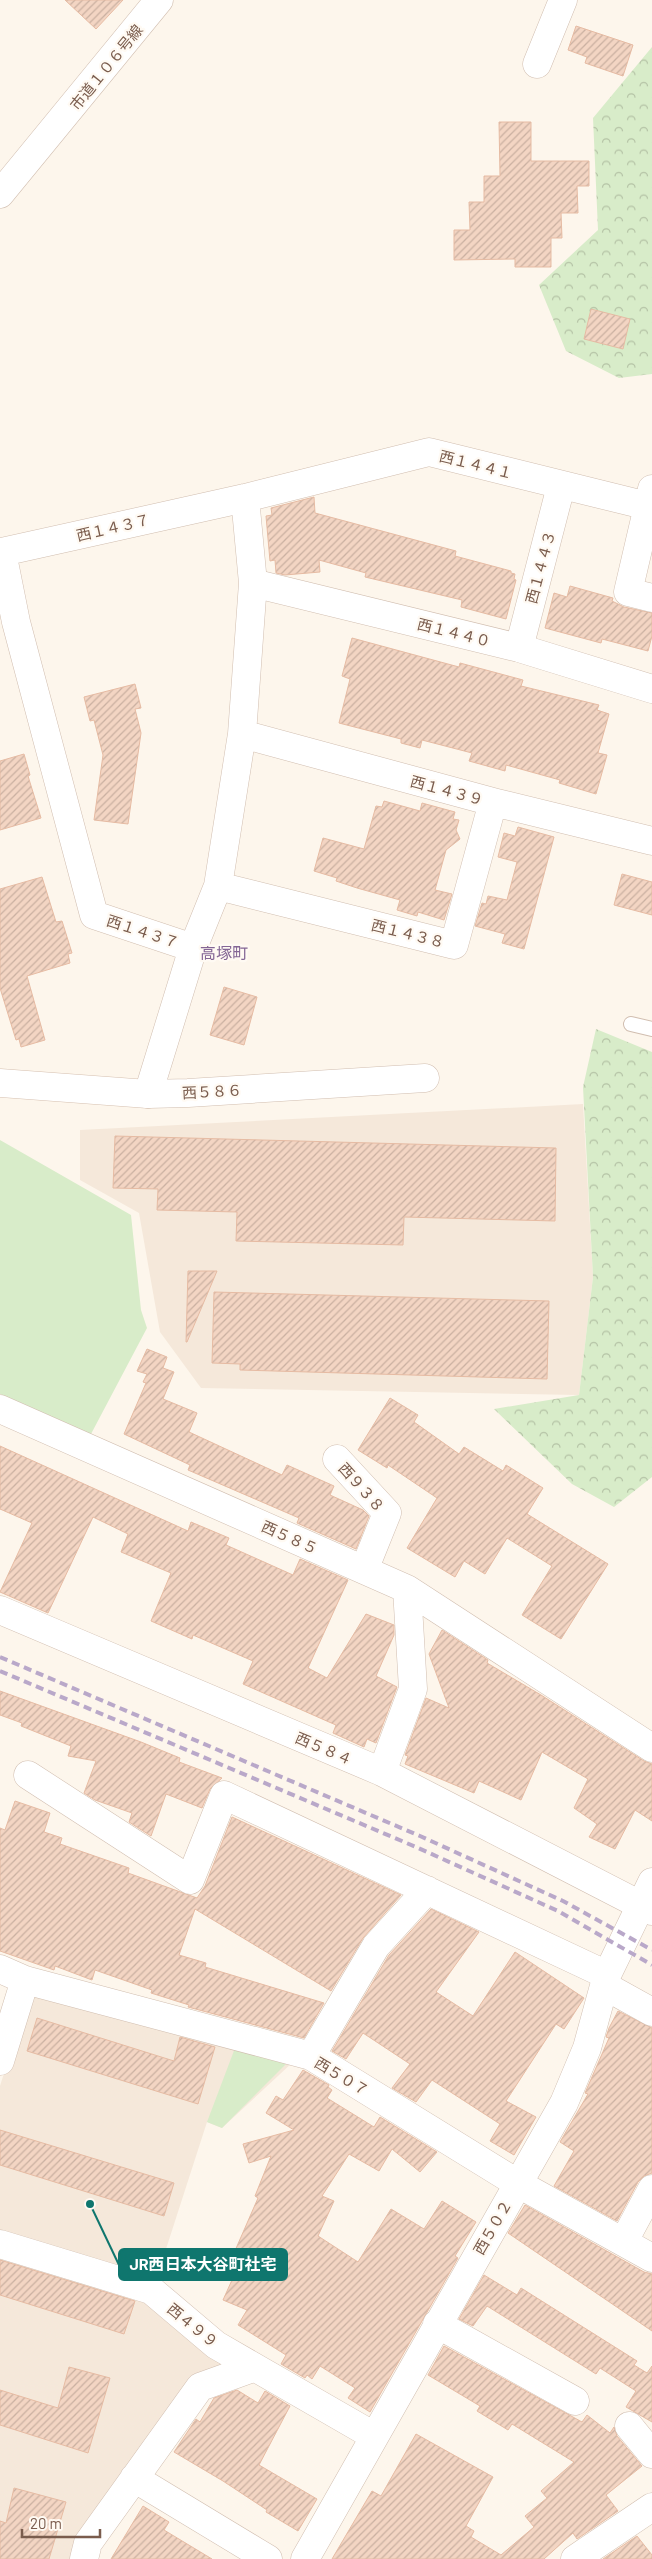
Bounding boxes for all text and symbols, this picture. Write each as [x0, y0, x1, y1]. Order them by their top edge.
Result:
street label: 市道１０６号線 [66, 21, 146, 113]
street label: 西１４４１ [437, 446, 515, 482]
street label: 西１４３７ [74, 510, 152, 544]
street label: 西１４４３ [522, 528, 558, 606]
street label: 西１４４０ [415, 614, 493, 650]
street label: 西１４３９ [408, 772, 486, 808]
street label: 西１４３７ [105, 911, 181, 951]
street label: 西１４３８ [369, 915, 447, 951]
district label: 高塚町 [200, 943, 248, 962]
street label: 西５８６ [182, 1080, 242, 1102]
street label: 西９３８ [335, 1459, 389, 1515]
street label: 西５８５ [259, 1517, 321, 1557]
street label: 西５８４ [293, 1728, 355, 1768]
street label: 西５０７ [312, 2053, 372, 2099]
street label: 西５０２ [469, 2197, 515, 2257]
callout: JR西日本大谷町社宅 [119, 2249, 287, 2280]
text: JR西日本大谷町社宅 [129, 2254, 277, 2273]
street label: 西４９９ [164, 2299, 222, 2351]
scale bar [22, 2506, 100, 2538]
text: 20 m [30, 2514, 62, 2532]

